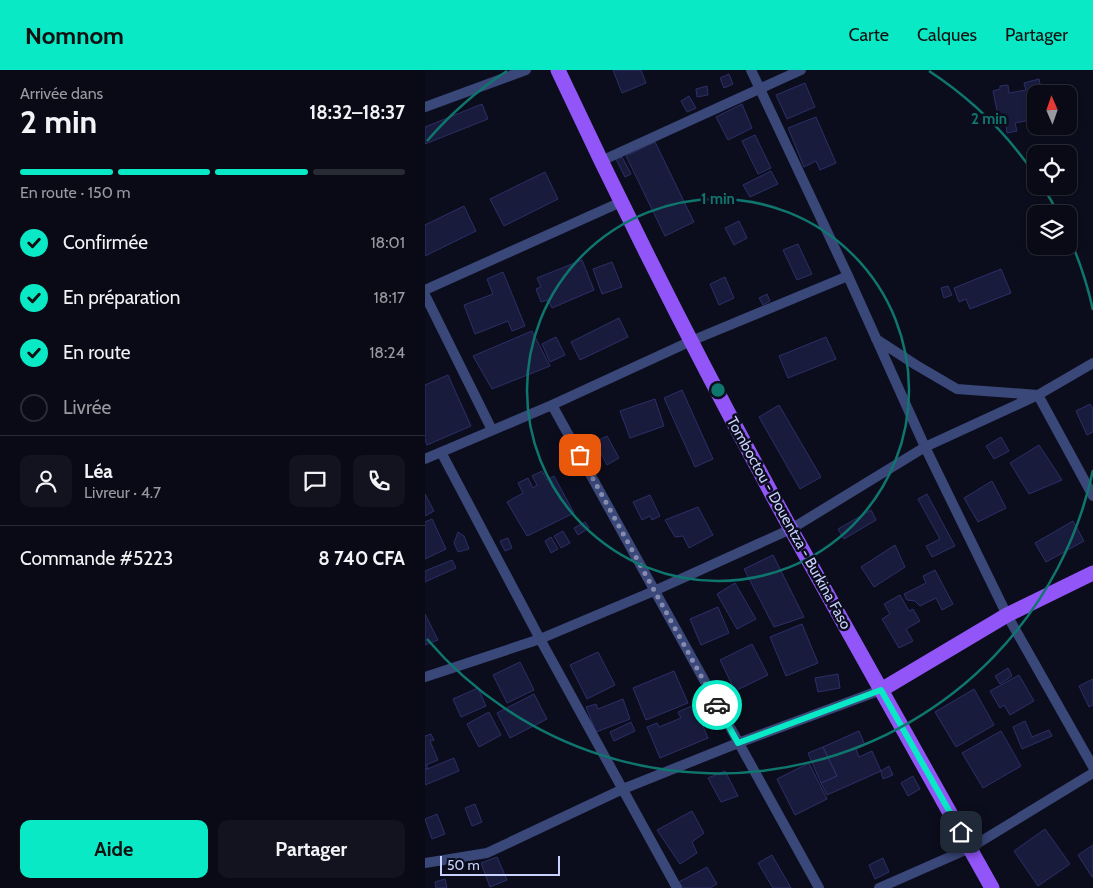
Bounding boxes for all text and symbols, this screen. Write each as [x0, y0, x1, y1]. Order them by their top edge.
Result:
text: Nomnom [25, 21, 124, 50]
text: Carte [848, 24, 889, 46]
text: Calques [917, 24, 977, 46]
text: Partager [1005, 24, 1068, 46]
text: Arrivée dans [20, 84, 103, 103]
north arrow [1027, 85, 1077, 135]
map controls [1027, 85, 1077, 255]
text: 18:32–18:37 [309, 101, 405, 124]
text: 2 min [20, 102, 97, 141]
text: 2 min [971, 110, 1007, 128]
button: locate [1027, 145, 1077, 195]
text: En route · 150 m [20, 183, 131, 202]
text: 1 min [701, 190, 735, 208]
button: layers [1027, 205, 1077, 255]
icon: check [20, 229, 48, 257]
text: Confirmée [63, 231, 148, 254]
text: 18:01 [370, 233, 405, 252]
icon: check [20, 284, 48, 312]
text: En préparation [63, 286, 180, 309]
text: 18:17 [373, 288, 405, 307]
icon: check [20, 339, 48, 367]
text: En route [63, 341, 130, 364]
text: 18:24 [369, 343, 405, 362]
centre of rings [709, 381, 727, 399]
text: Livrée [63, 396, 111, 419]
street label: Tomboctou - Douentza - Burkina Faso [723, 414, 855, 632]
pin [559, 434, 601, 476]
icon: bag [566, 441, 594, 469]
button: person [20, 455, 72, 507]
button: chat [289, 455, 341, 507]
button: phone [353, 455, 405, 507]
text: Léa [84, 460, 113, 483]
text: Livreur · 4.7 [84, 483, 161, 502]
text: Commande #5223 [20, 547, 173, 570]
text: 8 740 CFA [318, 547, 405, 570]
courier [692, 680, 742, 730]
icon: car [703, 691, 731, 719]
pin [940, 811, 982, 853]
icon: home [947, 818, 975, 846]
button: Aide [20, 820, 208, 878]
button: Partager [218, 820, 405, 878]
scale bar [440, 853, 560, 876]
text: 50 m [447, 856, 480, 874]

